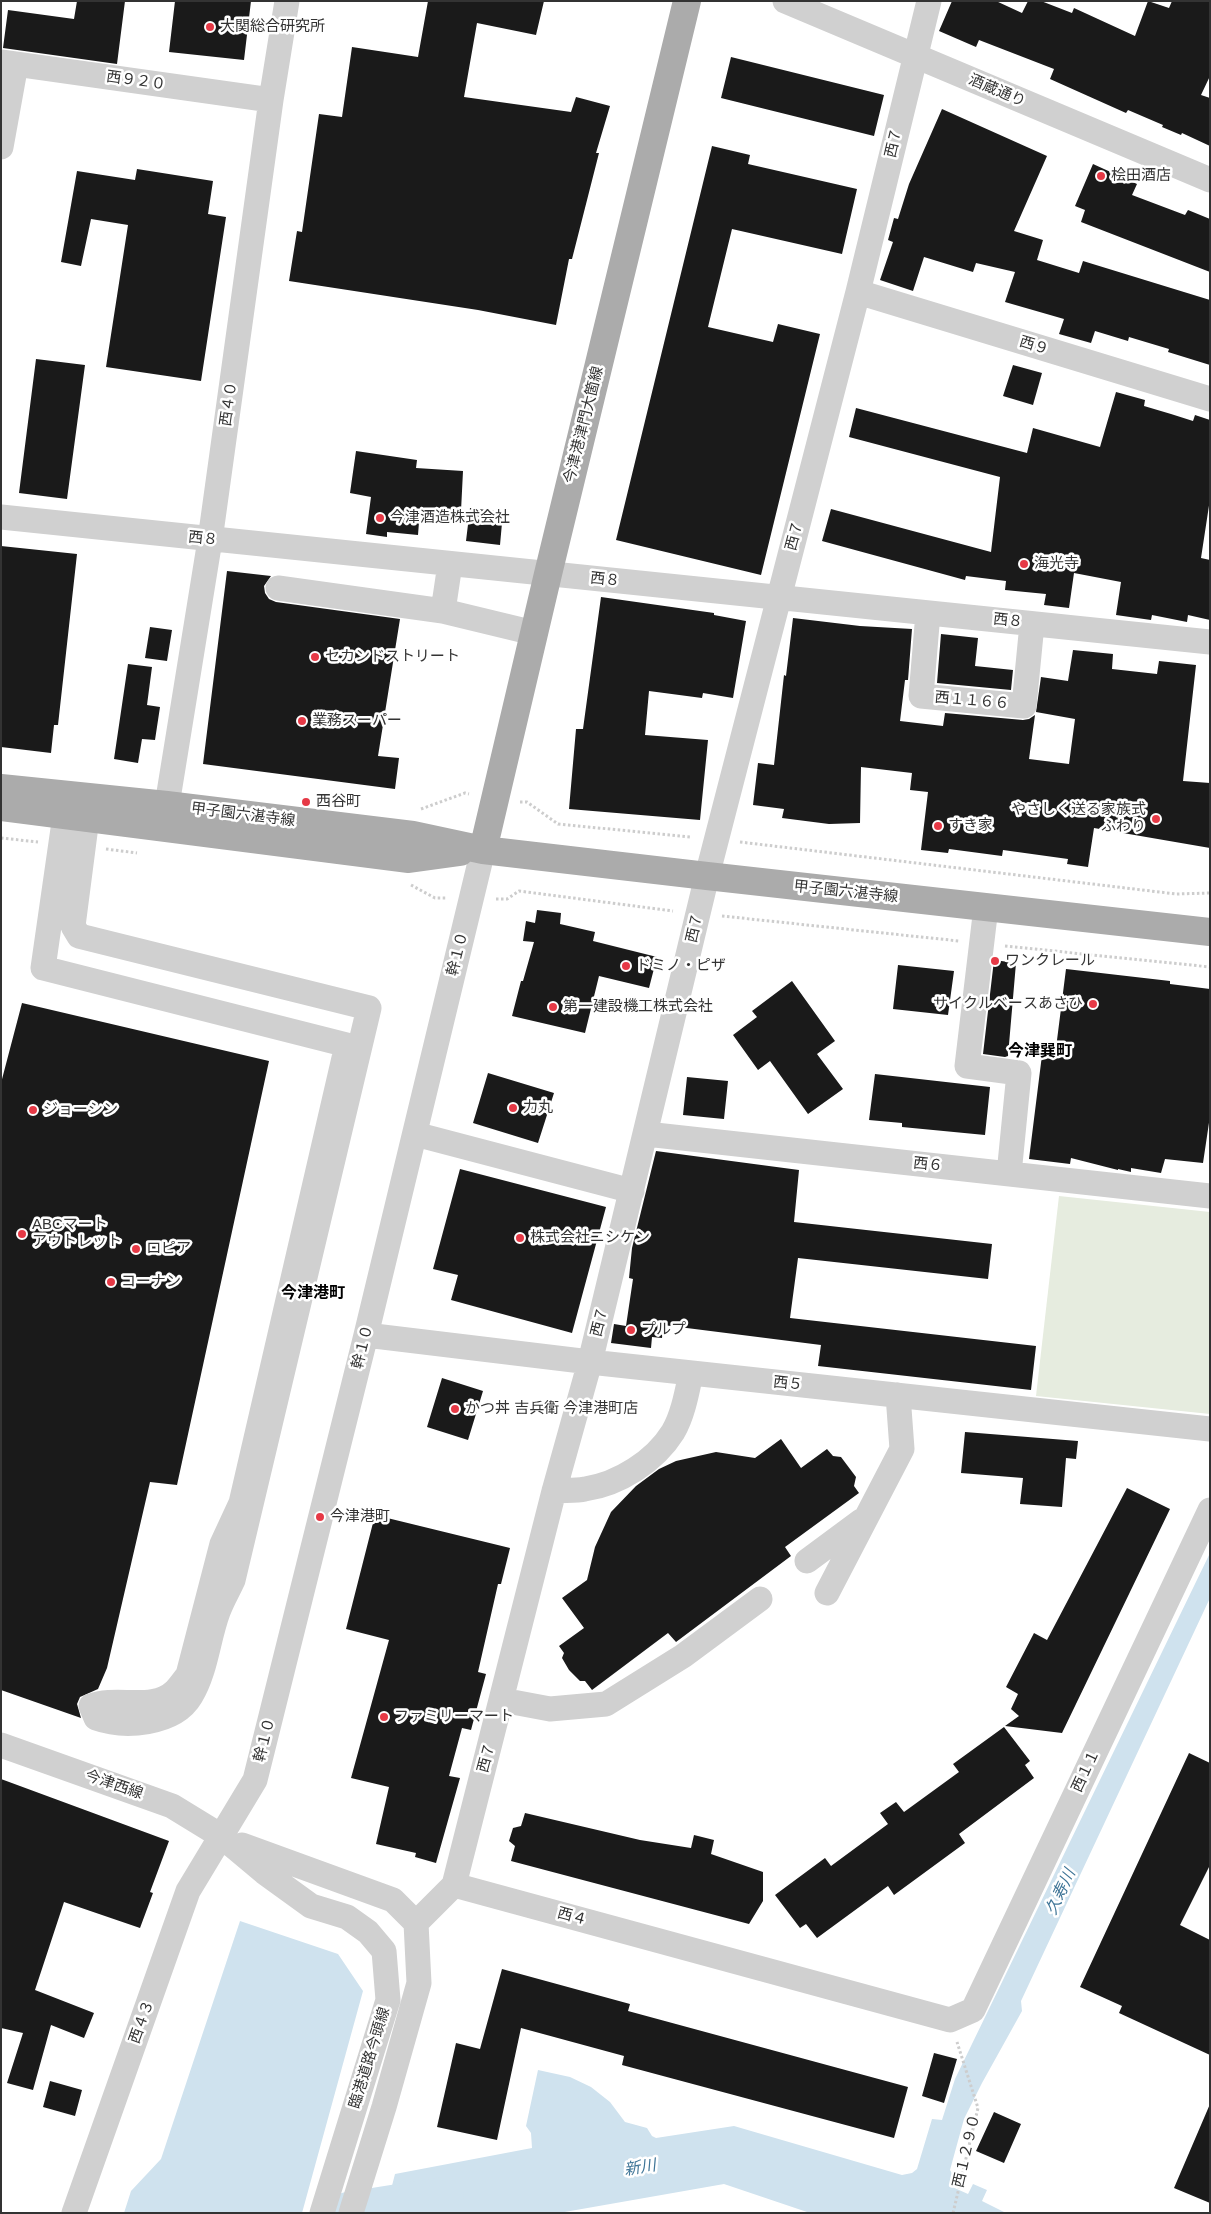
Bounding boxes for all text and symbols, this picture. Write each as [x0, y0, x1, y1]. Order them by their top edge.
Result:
place label: 大関総合研究所 [220, 18, 325, 36]
marker: 大関総合研究所 [204, 21, 216, 33]
street label: 西９２０ [105, 68, 167, 94]
street label: 酒蔵通り [966, 71, 1028, 111]
street label: 西７ [882, 126, 906, 160]
place label: 桧田酒店 [1111, 167, 1171, 185]
marker: 桧田酒店 [1095, 170, 1107, 182]
street label: 西９ [1017, 333, 1051, 359]
street label: 今津港津門大箇線 [561, 365, 607, 485]
street label: 西４０ [217, 380, 241, 428]
place label: 今津酒造株式会社 [390, 509, 510, 527]
marker: 今津酒造株式会社 [374, 512, 386, 524]
street label: 西７ [782, 519, 808, 553]
street label: 西８ [187, 528, 219, 550]
place label: 海光寺 [1034, 555, 1079, 573]
marker: 海光寺 [1018, 558, 1030, 570]
street label: 西８ [589, 569, 621, 591]
street label: 西８ [992, 610, 1024, 632]
place label: セカンドストリート [325, 648, 460, 666]
marker: セカンドストリート [309, 651, 321, 663]
street label: 西１１６６ [934, 689, 1010, 713]
place label: 業務スーパー [312, 712, 402, 730]
marker: 業務スーパー [296, 715, 308, 727]
place label: 西谷町 [316, 793, 361, 811]
marker: 西谷町 [300, 796, 312, 808]
street label: 甲子園六湛寺線 [190, 800, 296, 830]
place label: やさしく送る家族式 ふわり [1011, 801, 1146, 836]
marker: やさしく送る家族式 ふわり [1150, 813, 1162, 825]
place label: すき家 [948, 817, 993, 835]
marker: すき家 [932, 820, 944, 832]
street label: 甲子園六湛寺線 [793, 878, 899, 906]
street label: 西７ [683, 911, 707, 945]
street label: 幹１０ [444, 930, 472, 978]
place label: ワンクレール [1005, 952, 1095, 970]
marker: ワンクレール [989, 955, 1001, 967]
place label: ドミノ・ピザ [636, 957, 726, 975]
marker: ドミノ・ピザ [620, 960, 632, 972]
place label: サイクルベースあさひ [933, 995, 1083, 1013]
place label: 第一建設機工株式会社 [563, 998, 713, 1016]
marker: サイクルベースあさひ [1087, 998, 1099, 1010]
marker: 第一建設機工株式会社 [547, 1001, 559, 1013]
district label: 今津巽町 [1008, 1042, 1072, 1062]
place label: 力丸 [523, 1099, 553, 1117]
place label: ジョーシン [43, 1101, 118, 1119]
marker: 力丸 [507, 1102, 519, 1114]
marker: ジョーシン [27, 1104, 39, 1116]
street label: 西６ [912, 1154, 944, 1176]
place label: ABCマート アウトレット [32, 1216, 122, 1251]
marker: ABCマート アウトレット [16, 1228, 28, 1240]
place label: 株式会社ニシケン [530, 1229, 650, 1247]
marker: 株式会社ニシケン [514, 1232, 526, 1244]
place label: ロピア [146, 1240, 191, 1258]
marker: ロピア [130, 1243, 142, 1255]
place label: コーナン [121, 1273, 181, 1291]
marker: コーナン [105, 1276, 117, 1288]
district label: 今津港町 [281, 1284, 345, 1304]
street label: 西７ [588, 1305, 612, 1339]
place label: プルプ [641, 1321, 686, 1339]
street label: 幹１０ [349, 1323, 377, 1371]
marker: プルプ [625, 1324, 637, 1336]
street label: 西５ [772, 1373, 804, 1395]
place label: かつ丼 吉兵衛 今津港町店 [465, 1400, 638, 1418]
marker: かつ丼 吉兵衛 今津港町店 [449, 1403, 461, 1415]
place label: 今津港町 [330, 1508, 390, 1526]
marker: 今津港町 [314, 1511, 326, 1523]
place label: ファミリーマート [394, 1708, 514, 1726]
marker: ファミリーマート [378, 1711, 390, 1723]
street label: 幹１０ [251, 1716, 279, 1764]
street label: 西７ [474, 1741, 500, 1775]
street label: 西１１ [1068, 1747, 1104, 1795]
street label: 今津西線 [83, 1767, 145, 1803]
water label: 久寿川 [1042, 1866, 1080, 1918]
street label: 西４ [555, 1904, 589, 1930]
street label: 西４３ [126, 1998, 158, 2046]
street label: 臨港道路今頭線 [346, 2005, 394, 2111]
street label: 西１２９０ [950, 2112, 984, 2190]
water label: 新川 [623, 2156, 657, 2180]

